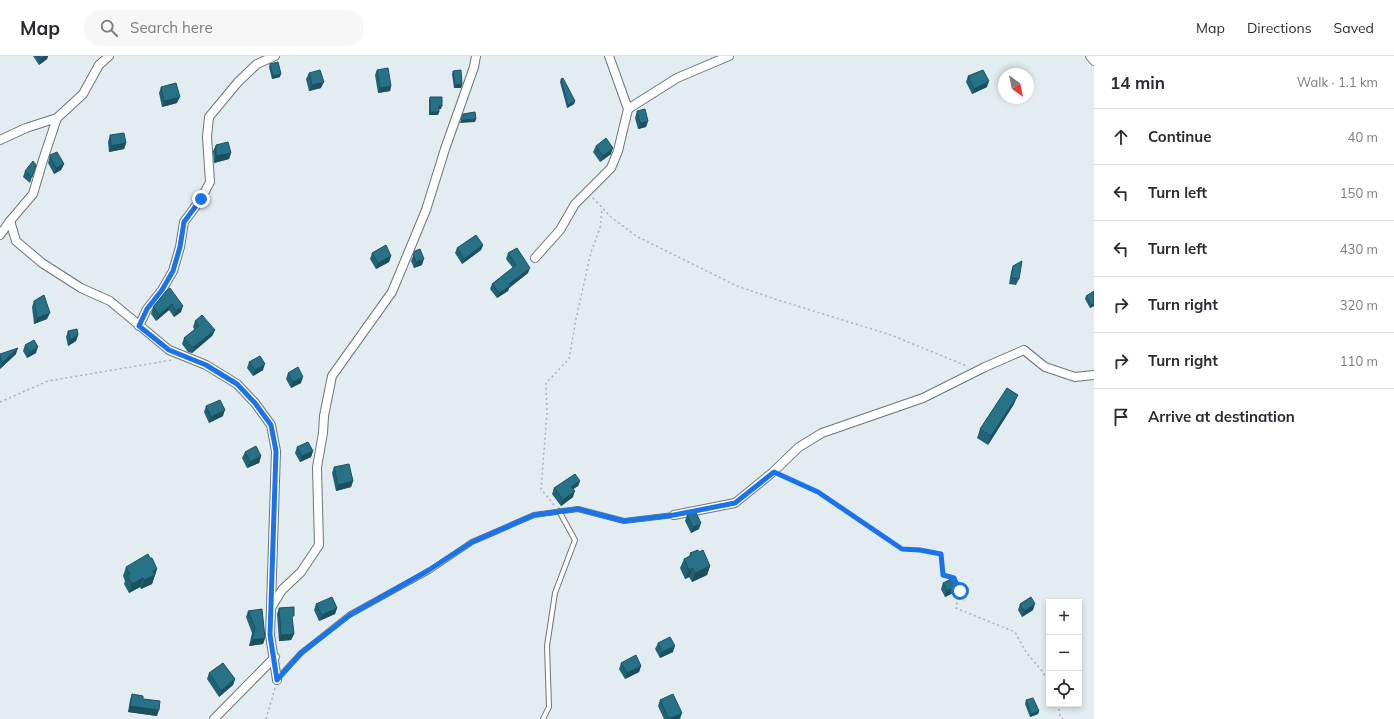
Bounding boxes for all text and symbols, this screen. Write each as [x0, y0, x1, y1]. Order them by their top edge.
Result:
search box [84, 10, 364, 46]
text: Map [20, 16, 60, 40]
icon: search [98, 17, 120, 39]
text: Search here [130, 18, 213, 37]
text: Map [1196, 19, 1225, 37]
text: Directions [1247, 19, 1312, 37]
text: Saved [1334, 19, 1374, 37]
north arrow [998, 68, 1034, 104]
text: 14 min [1110, 72, 1165, 93]
text: Walk · 1.1 km [1297, 74, 1378, 90]
icon: ahead [1110, 126, 1132, 148]
text: Continue [1148, 127, 1211, 146]
text: 40 m [1348, 129, 1378, 145]
icon: left [1110, 182, 1132, 204]
text: Turn left [1148, 183, 1207, 202]
text: 150 m [1340, 185, 1378, 201]
route end [192, 190, 210, 208]
icon: left [1110, 238, 1132, 260]
text: Turn left [1148, 239, 1207, 258]
text: 430 m [1340, 241, 1378, 257]
icon: right [1110, 294, 1132, 316]
text: Turn right [1148, 295, 1218, 314]
text: 320 m [1340, 297, 1378, 313]
icon: right [1110, 350, 1132, 372]
text: Turn right [1148, 351, 1218, 370]
text: 110 m [1340, 353, 1378, 369]
icon: arrive [1110, 406, 1132, 428]
text: Arrive at destination [1148, 407, 1295, 426]
route start [951, 582, 969, 600]
map controls [1046, 599, 1082, 707]
button: + [1046, 599, 1082, 635]
button: − [1046, 635, 1082, 671]
button: locate [1046, 671, 1082, 707]

